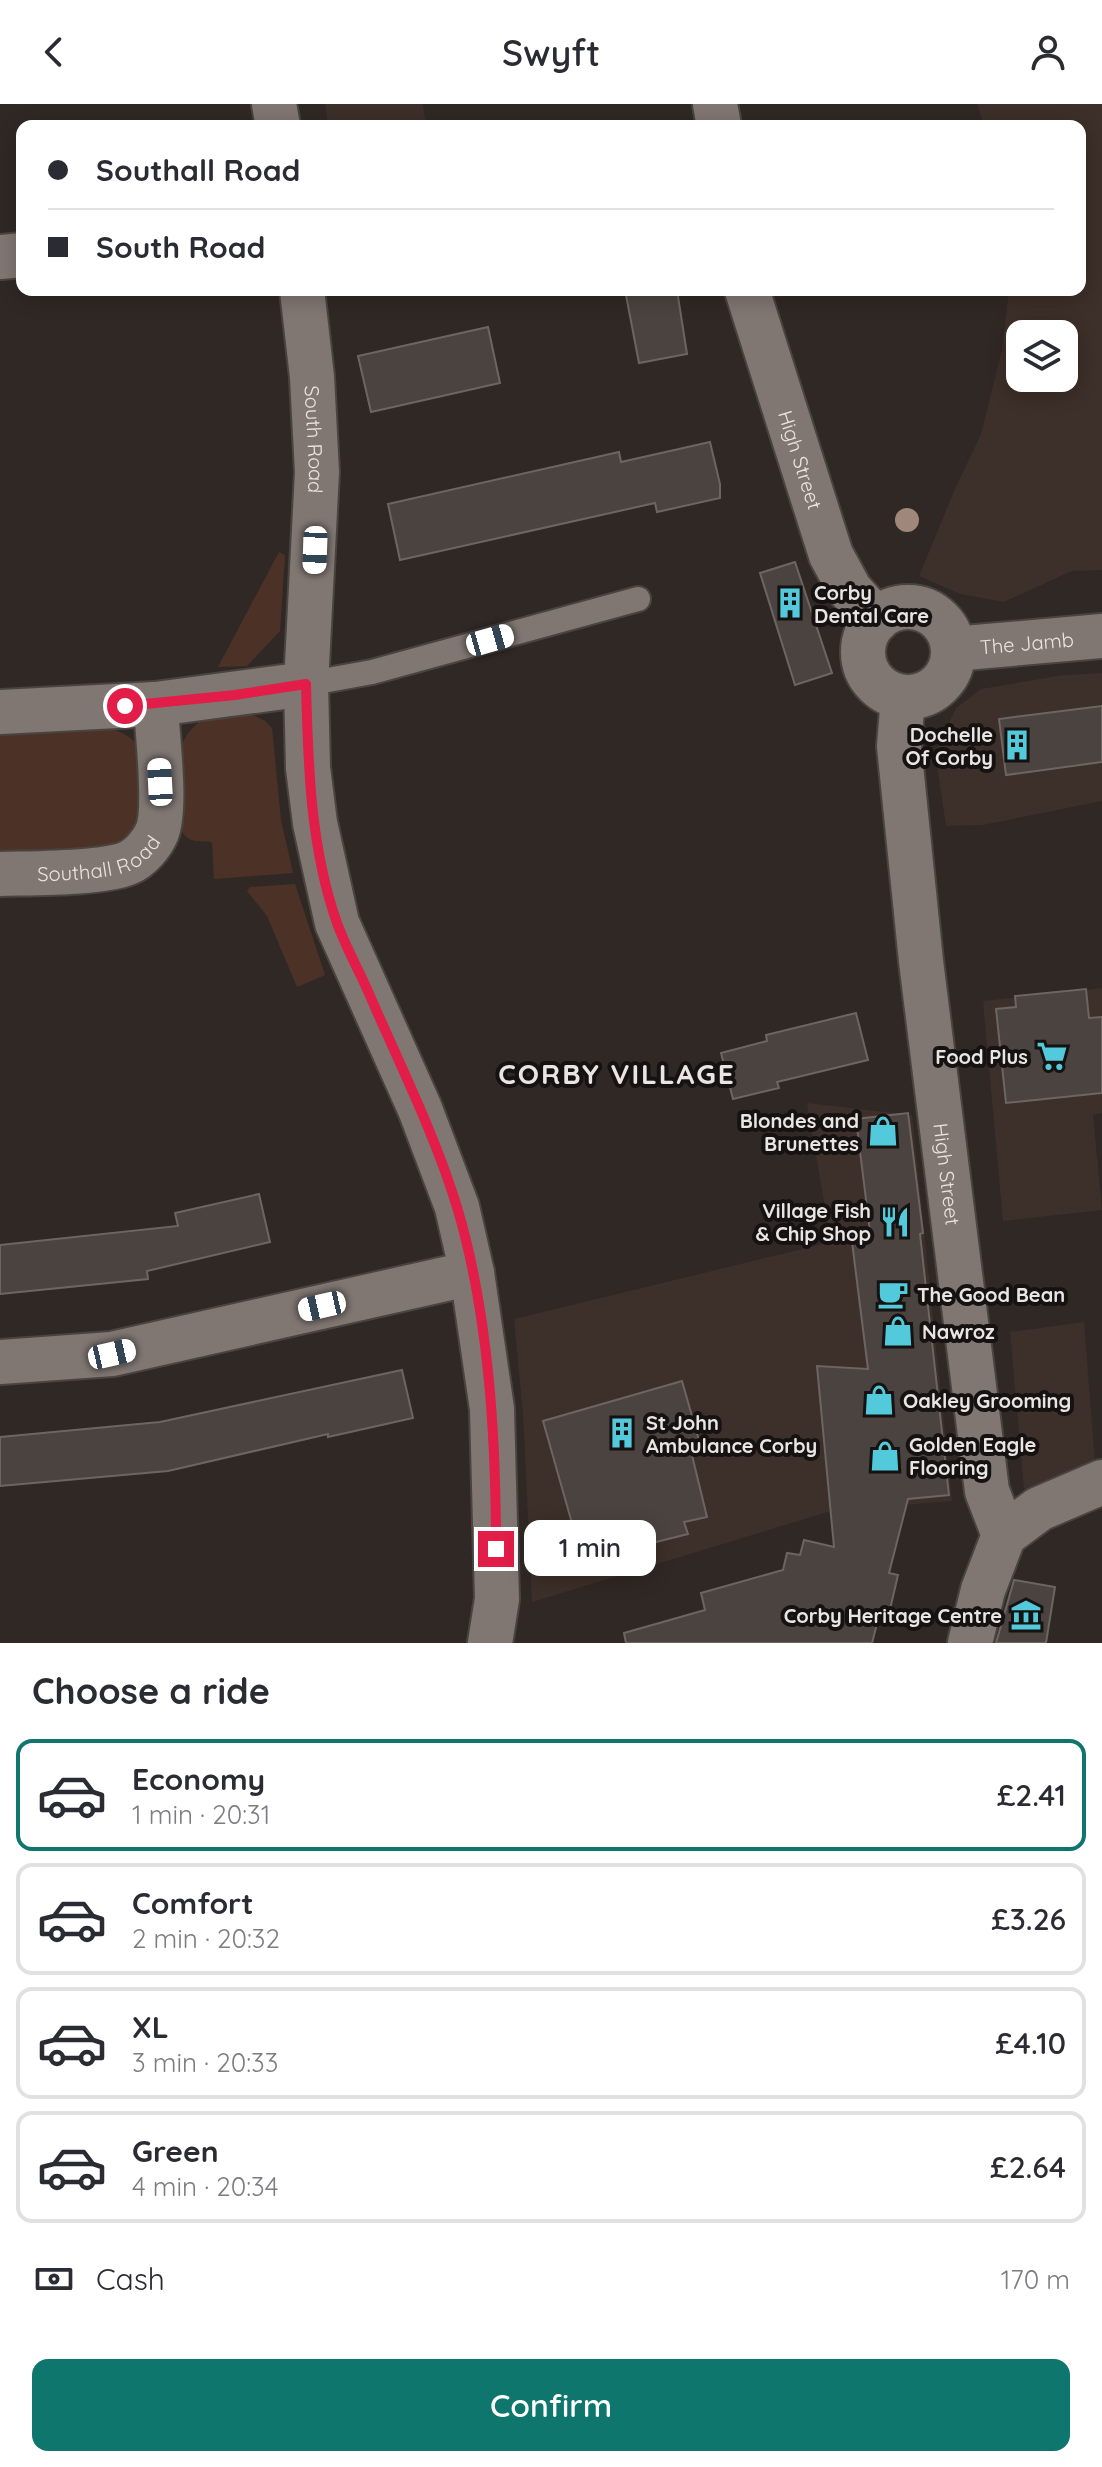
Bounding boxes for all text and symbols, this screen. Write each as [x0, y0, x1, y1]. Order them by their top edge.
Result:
icon: back [32, 30, 76, 74]
text: Swyft [502, 30, 600, 75]
icon: person [1026, 30, 1070, 74]
text: Southall Road [96, 151, 300, 189]
text: South Road [96, 228, 265, 266]
map controls [1006, 320, 1078, 392]
button: layers [1006, 320, 1078, 392]
street label: South Road [300, 385, 330, 494]
street label: High Street [773, 407, 828, 513]
car [302, 526, 328, 574]
place label: Corby Dental Care [814, 580, 929, 628]
building icon: Corby Dental Care [773, 586, 807, 620]
car [464, 622, 516, 658]
street label: The Jamb [979, 626, 1075, 659]
route start [107, 688, 143, 724]
place label: Dochelle Of Corby [905, 722, 993, 770]
building icon: Dochelle Of Corby [1000, 728, 1034, 762]
car [147, 757, 173, 807]
street label: Southall Road [37, 830, 165, 886]
supermarket icon: Food Plus [1035, 1039, 1069, 1073]
place label: Food Plus [935, 1044, 1028, 1069]
district label: CORBY VILLAGE [498, 1056, 736, 1091]
place label: Blondes and Brunettes [740, 1108, 859, 1156]
shop icon: Blondes and Brunettes [866, 1114, 900, 1148]
street label: High Street [929, 1122, 966, 1227]
place label: Village Fish & Chip Shop [755, 1198, 871, 1246]
restaurant icon: Village Fish & Chip Shop [878, 1205, 912, 1239]
cafe icon: The Good Bean [876, 1277, 910, 1311]
place label: The Good Bean [917, 1282, 1065, 1307]
car [296, 1289, 348, 1323]
shop icon: Nawroz [881, 1314, 915, 1348]
place label: Nawroz [922, 1319, 995, 1344]
car [86, 1337, 138, 1371]
shop icon: Oakley Grooming [862, 1383, 896, 1417]
place label: Oakley Grooming [903, 1388, 1071, 1413]
place label: St John Ambulance Corby [646, 1410, 817, 1458]
building icon: St John Ambulance Corby [605, 1416, 639, 1450]
place label: Golden Eagle Flooring [909, 1432, 1036, 1480]
shop icon: Golden Eagle Flooring [868, 1439, 902, 1473]
callout: 1 min [524, 1521, 656, 1577]
route end [478, 1531, 514, 1567]
text: 1 min [559, 1531, 621, 1564]
museum icon: Corby Heritage Centre [1009, 1598, 1043, 1632]
place label: Corby Heritage Centre [784, 1603, 1002, 1628]
text: Choose a ride [32, 1668, 270, 1713]
icon: car [36, 1759, 108, 1831]
text: Economy [132, 1760, 265, 1798]
text: £2.41 [997, 1776, 1066, 1814]
text: 1 min · 20:31 [132, 1798, 270, 1831]
icon: car [36, 1883, 108, 1955]
text: Comfort [132, 1884, 253, 1922]
text: £3.26 [991, 1900, 1066, 1938]
text: 2 min · 20:32 [132, 1922, 280, 1955]
icon: car [36, 2007, 108, 2079]
text: XL [132, 2008, 169, 2046]
text: £4.10 [995, 2024, 1066, 2062]
text: 3 min · 20:33 [132, 2046, 278, 2079]
icon: car [36, 2131, 108, 2203]
text: Green [132, 2132, 219, 2170]
text: £2.64 [990, 2148, 1066, 2186]
text: 4 min · 20:34 [132, 2170, 278, 2203]
icon: cash [32, 2257, 76, 2301]
text: Cash [96, 2260, 165, 2298]
text: 170 m [1001, 2263, 1070, 2296]
button: Confirm [32, 2359, 1070, 2451]

